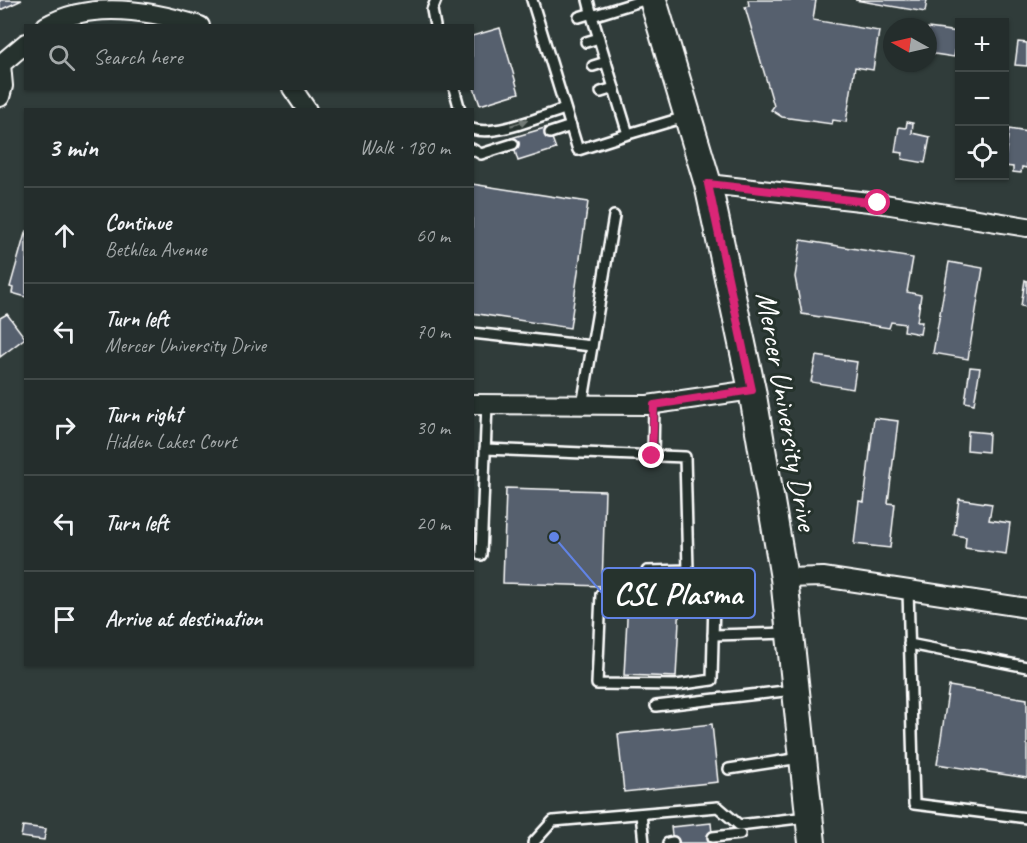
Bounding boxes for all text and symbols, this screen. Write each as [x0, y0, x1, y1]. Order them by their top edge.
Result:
north arrow [883, 18, 937, 72]
map controls [955, 18, 1009, 180]
button: + [955, 18, 1009, 72]
search box [24, 24, 474, 90]
icon: search [45, 41, 78, 74]
text: Search here [93, 43, 183, 71]
button: − [955, 72, 1009, 126]
one-way arrow [510, 118, 528, 127]
button: locate [955, 126, 1009, 180]
text: 3 min [48, 131, 98, 164]
text: Walk · 180 m [360, 135, 450, 160]
route start [864, 189, 890, 215]
text: Continue [105, 209, 171, 237]
icon: ahead [48, 219, 81, 252]
text: 60 m [416, 223, 450, 248]
text: Bethlea Avenue [105, 237, 206, 262]
street label: Mercer University Drive [747, 289, 827, 535]
text: Turn left [105, 305, 169, 333]
icon: left [48, 315, 81, 348]
text: 70 m [416, 319, 450, 344]
text: Mercer University Drive [105, 333, 266, 358]
text: Turn right [105, 401, 182, 429]
icon: right [48, 411, 81, 444]
text: 30 m [416, 415, 450, 440]
text: Hidden Lakes Court [105, 429, 237, 454]
route end [638, 442, 664, 468]
icon: left [48, 507, 81, 540]
text: Turn left [105, 509, 169, 537]
text: 20 m [416, 511, 450, 536]
callout: CSL Plasma [602, 568, 755, 618]
text: CSL Plasma [614, 573, 745, 614]
icon: arrive [48, 603, 81, 636]
text: Arrive at destination [105, 605, 262, 633]

